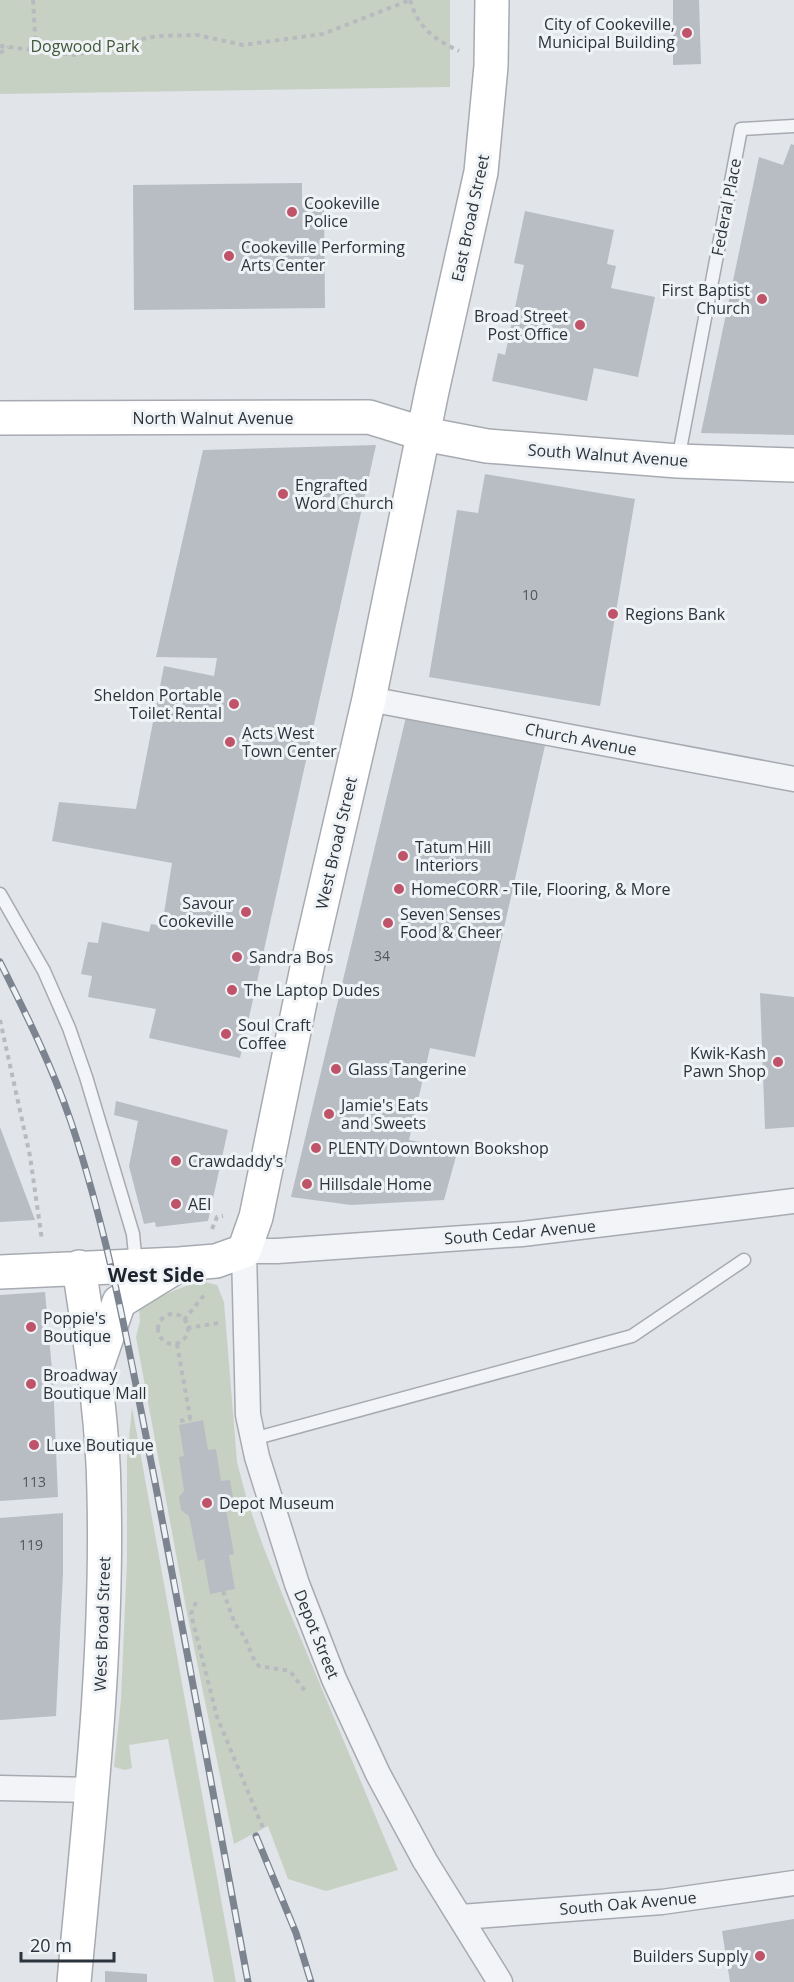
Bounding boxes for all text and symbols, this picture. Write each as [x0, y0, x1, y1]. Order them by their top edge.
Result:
place label: City of Cookeville, Municipal Building [538, 13, 675, 53]
marker: City of Cookeville, Municipal Building [680, 26, 694, 40]
park label: Dogwood Park [31, 35, 140, 57]
street label: East Broad Street [446, 152, 494, 284]
street label: Federal Place [706, 156, 746, 258]
place label: Cookeville Police [304, 192, 380, 232]
marker: Cookeville Police [285, 205, 299, 219]
place label: Cookeville Performing Arts Center [241, 236, 405, 276]
marker: Cookeville Performing Arts Center [222, 249, 236, 263]
place label: First Baptist Church [662, 279, 750, 319]
marker: First Baptist Church [755, 292, 769, 306]
place label: Broad Street Post Office [474, 305, 568, 345]
marker: Broad Street Post Office [573, 318, 587, 332]
street label: North Walnut Avenue [133, 407, 293, 429]
street label: South Walnut Avenue [527, 438, 689, 472]
place label: Engrafted Word Church [295, 474, 394, 514]
marker: Engrafted Word Church [276, 487, 290, 501]
house number: 10 [522, 585, 538, 604]
place label: Regions Bank [625, 603, 726, 625]
marker: Regions Bank [606, 607, 620, 621]
place label: Sheldon Portable Toilet Rental [94, 684, 222, 724]
marker: Sheldon Portable Toilet Rental [227, 697, 241, 711]
street label: Church Avenue [523, 717, 639, 761]
place label: Acts West Town Center [242, 722, 337, 762]
marker: Acts West Town Center [223, 735, 237, 749]
street label: West Broad Street [310, 774, 362, 911]
place label: Tatum Hill Interiors [415, 836, 491, 876]
marker: Tatum Hill Interiors [396, 849, 410, 863]
place label: HomeCORR - Tile, Flooring, & More [411, 878, 670, 900]
marker: HomeCORR - Tile, Flooring, & More [392, 882, 406, 896]
place label: Savour Cookeville [158, 892, 234, 932]
place label: Seven Senses Food & Cheer [400, 903, 502, 943]
marker: Savour Cookeville [239, 905, 253, 919]
marker: Seven Senses Food & Cheer [381, 916, 395, 930]
place label: Sandra Bos [249, 946, 333, 968]
house number: 34 [374, 946, 390, 965]
marker: Sandra Bos [230, 950, 244, 964]
place label: The Laptop Dudes [244, 979, 380, 1001]
marker: The Laptop Dudes [225, 983, 239, 997]
place label: Soul Craft Coffee [238, 1014, 311, 1054]
marker: Soul Craft Coffee [219, 1027, 233, 1041]
place label: Kwik-Kash Pawn Shop [683, 1042, 766, 1082]
marker: Kwik-Kash Pawn Shop [771, 1055, 785, 1069]
place label: Glass Tangerine [348, 1058, 467, 1080]
marker: Glass Tangerine [329, 1062, 343, 1076]
place label: Jamie's Eats and Sweets [339, 1094, 428, 1134]
marker: Jamie's Eats and Sweets [322, 1107, 336, 1121]
place label: PLENTY Downtown Bookshop [328, 1137, 549, 1159]
marker: PLENTY Downtown Bookshop [309, 1141, 323, 1155]
place label: Crawdaddy's [188, 1150, 283, 1172]
marker: Crawdaddy's [169, 1154, 183, 1168]
place label: Hillsdale Home [319, 1173, 432, 1195]
marker: Hillsdale Home [300, 1177, 314, 1191]
place label: AEI [188, 1193, 211, 1215]
marker: AEI [169, 1197, 183, 1211]
street label: South Cedar Avenue [443, 1214, 597, 1250]
district label: West Side [108, 1261, 204, 1288]
place label: Poppie's Boutique [43, 1307, 111, 1347]
marker: Poppie's Boutique [24, 1320, 38, 1334]
place label: Broadway Boutique Mall [43, 1364, 147, 1404]
marker: Broadway Boutique Mall [24, 1377, 38, 1391]
place label: Luxe Boutique [46, 1434, 154, 1456]
marker: Luxe Boutique [27, 1438, 41, 1452]
house number: 113 [22, 1472, 46, 1491]
place label: Depot Museum [219, 1492, 334, 1514]
marker: Depot Museum [200, 1496, 214, 1510]
house number: 119 [19, 1535, 43, 1554]
street label: West Broad Street [89, 1556, 115, 1692]
street label: Depot Street [289, 1586, 345, 1682]
street label: South Oak Avenue [559, 1886, 697, 1920]
scale bar [21, 1925, 114, 1963]
text: 20 m [30, 1933, 72, 1957]
place label: Builders Supply [632, 1945, 749, 1967]
marker: Builders Supply [753, 1949, 767, 1963]

